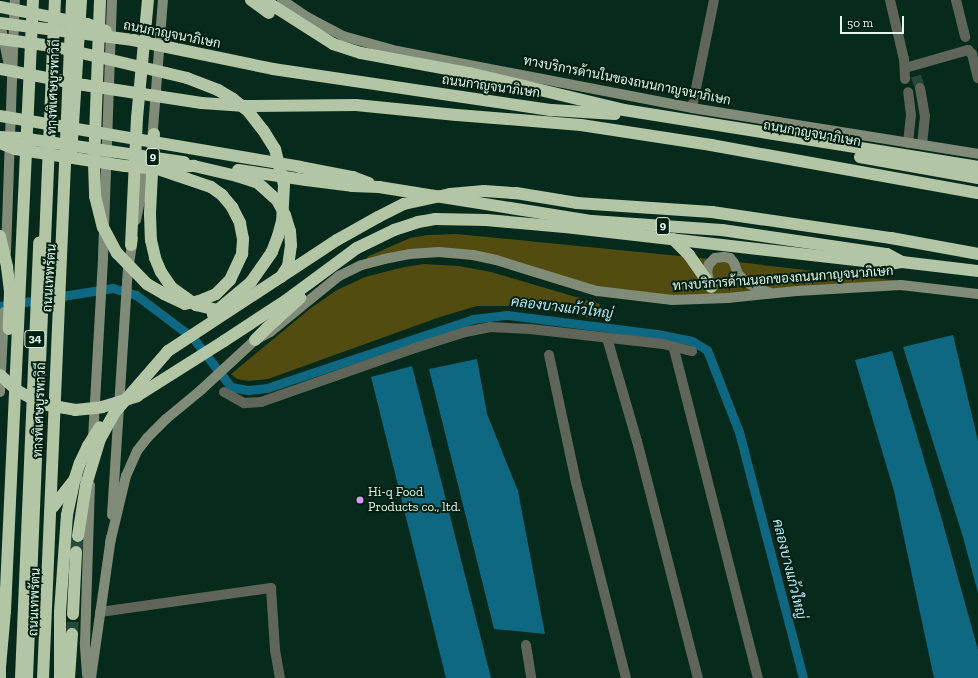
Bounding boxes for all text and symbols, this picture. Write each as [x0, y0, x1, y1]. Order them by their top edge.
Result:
scale bar [842, 8, 906, 34]
text: 50 m [847, 16, 873, 30]
street label: ถนนกาญจนาภิเษก [122, 18, 222, 52]
street label: ทางพิเศษบูรพาวิถี [45, 39, 63, 135]
street label: ทางบริการด้านในของถนนกาญจนาภิเษก [522, 53, 732, 109]
street label: ถนนกาญจนาภิเษก [441, 72, 541, 102]
street label: ถนนกาญจนาภิเษก [762, 118, 862, 150]
road number: 9 [145, 147, 161, 167]
road number: 9 [655, 216, 671, 236]
street label: ถนนเทพรัตน [40, 243, 60, 313]
street label: ทางบริการด้านนอกของถนนกาญจนาภิเษก [672, 264, 894, 294]
water label: คลองบางแก้วใหญ่ [510, 293, 614, 323]
road number: 34 [24, 329, 46, 349]
street label: ทางพิเศษบูรพาวิถี [31, 362, 49, 458]
place label: Hi-q Food Products co., ltd. [368, 485, 461, 516]
marker: Hi-q Food Products co., ltd. [355, 495, 365, 505]
water label: คลองบางแก้วใหญ่ [768, 517, 810, 621]
street label: ถนนเทพรัตน [26, 567, 44, 637]

